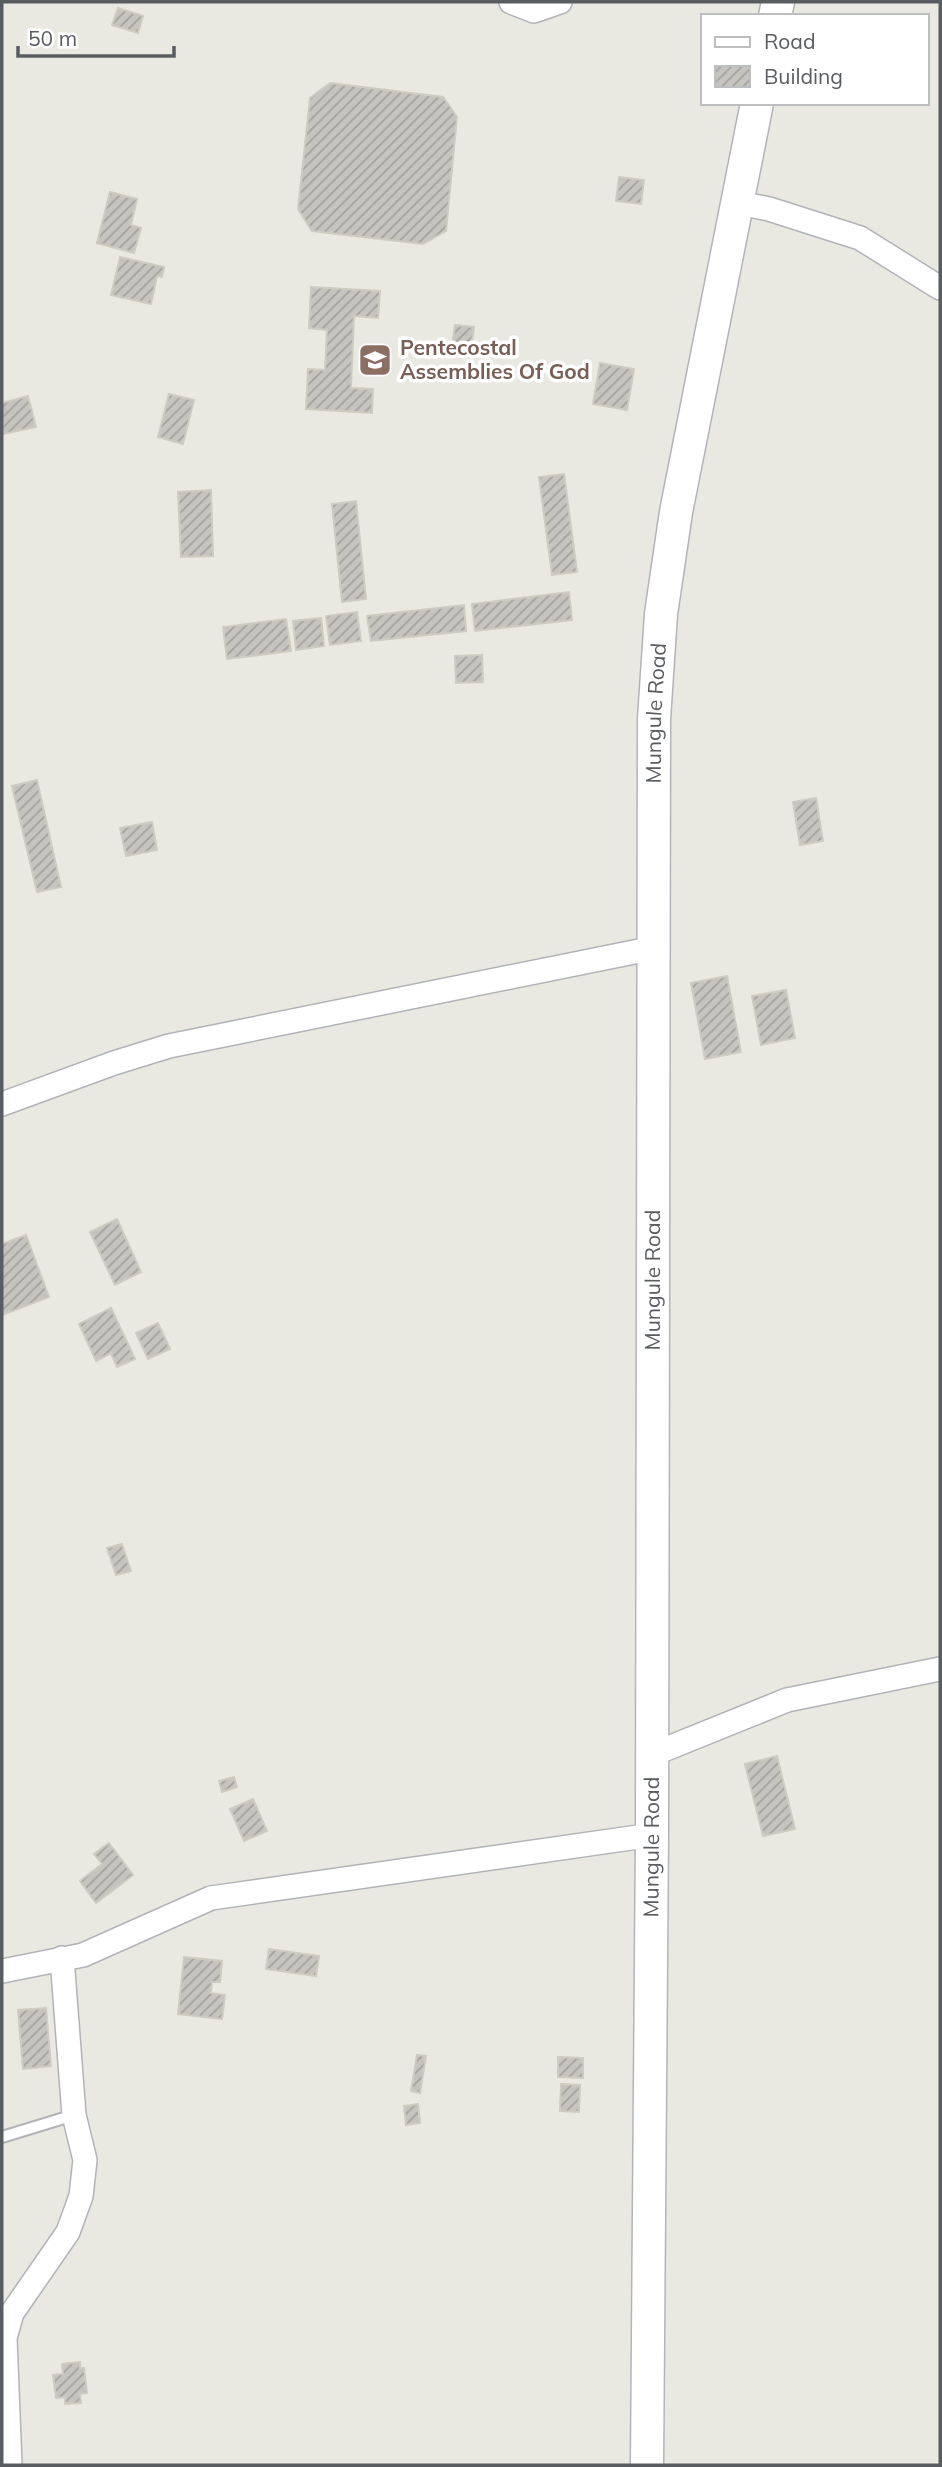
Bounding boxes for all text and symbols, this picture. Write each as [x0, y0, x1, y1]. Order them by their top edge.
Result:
scale bar [18, 14, 173, 58]
legend [701, 14, 928, 105]
text: 50 m [28, 25, 77, 51]
text: Road [764, 28, 815, 54]
text: Building [764, 63, 843, 89]
place label: Pentecostal Assemblies Of God [400, 334, 590, 384]
school or university icon: Pentecostal Assemblies Of God [356, 341, 394, 379]
street label: Mungule Road [640, 642, 671, 783]
street label: Mungule Road [639, 1210, 665, 1350]
street label: Mungule Road [637, 1777, 664, 1917]

